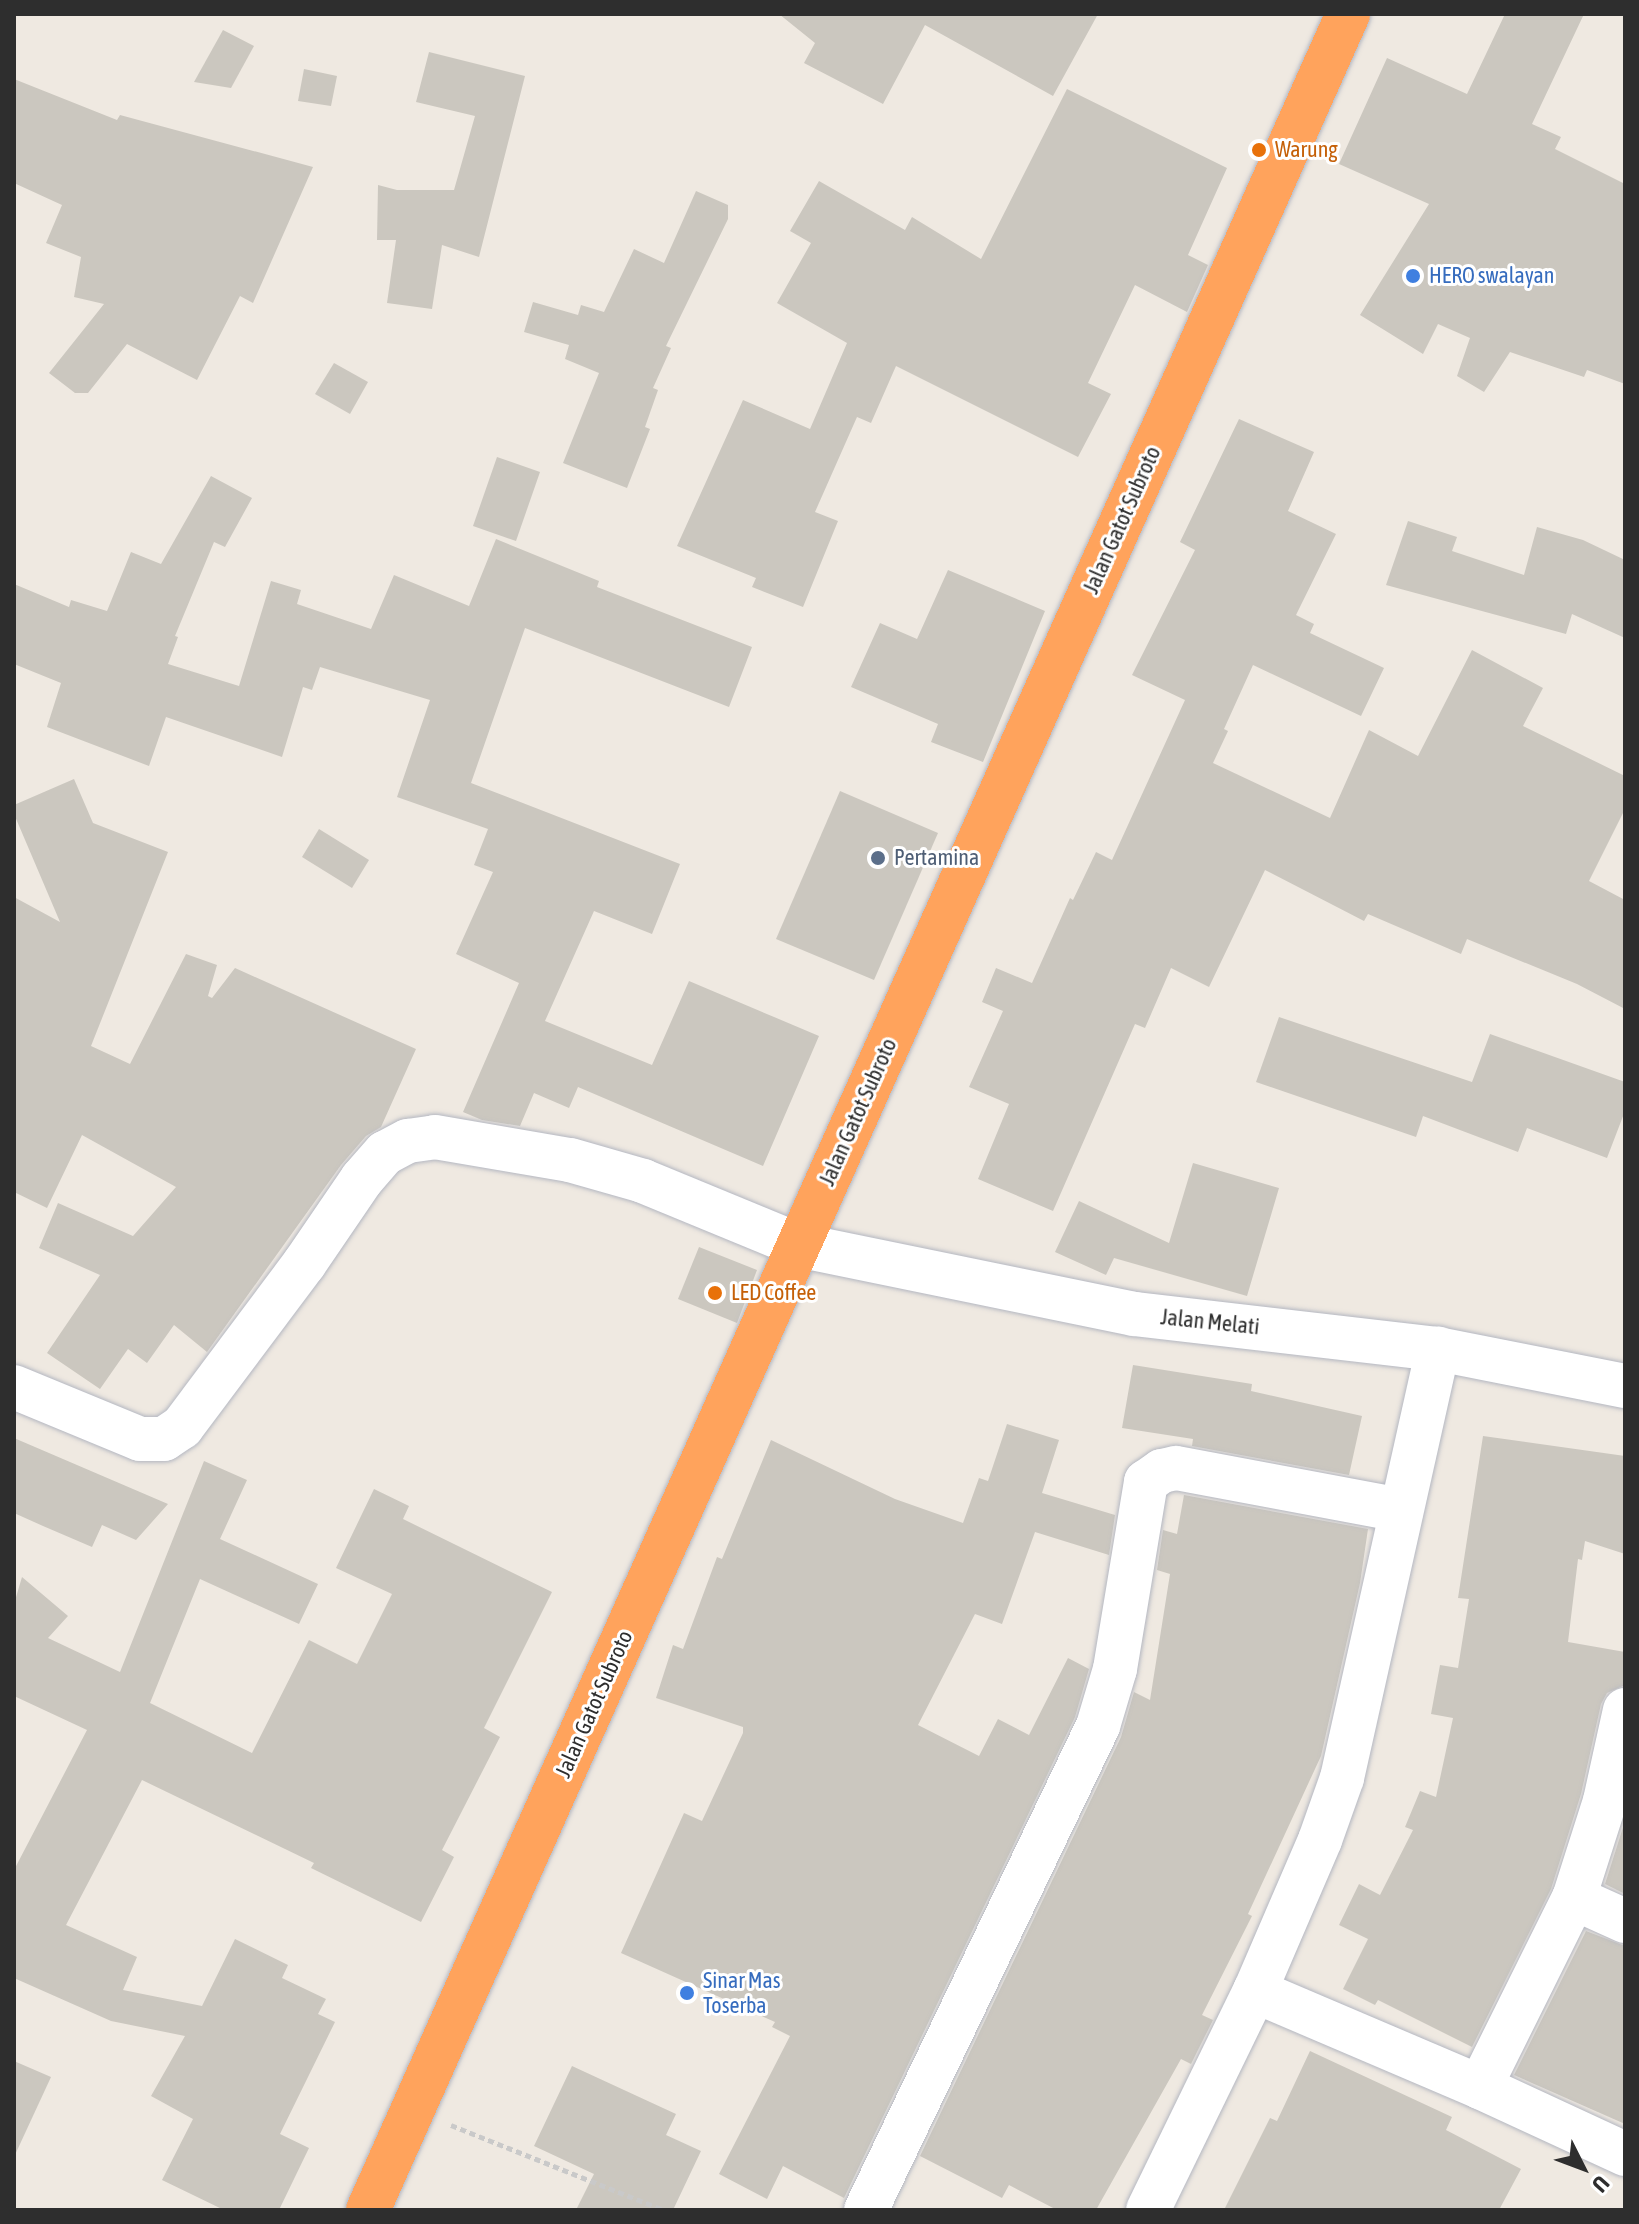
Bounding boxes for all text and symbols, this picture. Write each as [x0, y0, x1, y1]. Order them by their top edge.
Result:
place label: Warung [1275, 137, 1338, 163]
marker: Warung [1250, 141, 1268, 159]
place label: HERO swalayan [1429, 263, 1555, 289]
marker: HERO swalayan [1404, 267, 1422, 285]
street label: Jalan Gatot Subroto [1078, 442, 1166, 598]
place label: Pertamina [894, 845, 979, 871]
marker: Pertamina [869, 849, 887, 867]
street label: Jalan Gatot Subroto [814, 1034, 902, 1190]
place label: LED Coffee [731, 1280, 816, 1306]
marker: LED Coffee [706, 1284, 724, 1302]
street label: Jalan Melati [1159, 1304, 1261, 1340]
street label: Jalan Gatot Subroto [550, 1626, 638, 1782]
place label: Sinar Mas Toserba [703, 1967, 780, 2018]
marker: Sinar Mas Toserba [678, 1984, 696, 2002]
north arrow [1543, 2128, 1623, 2208]
text: U [1587, 2171, 1615, 2198]

